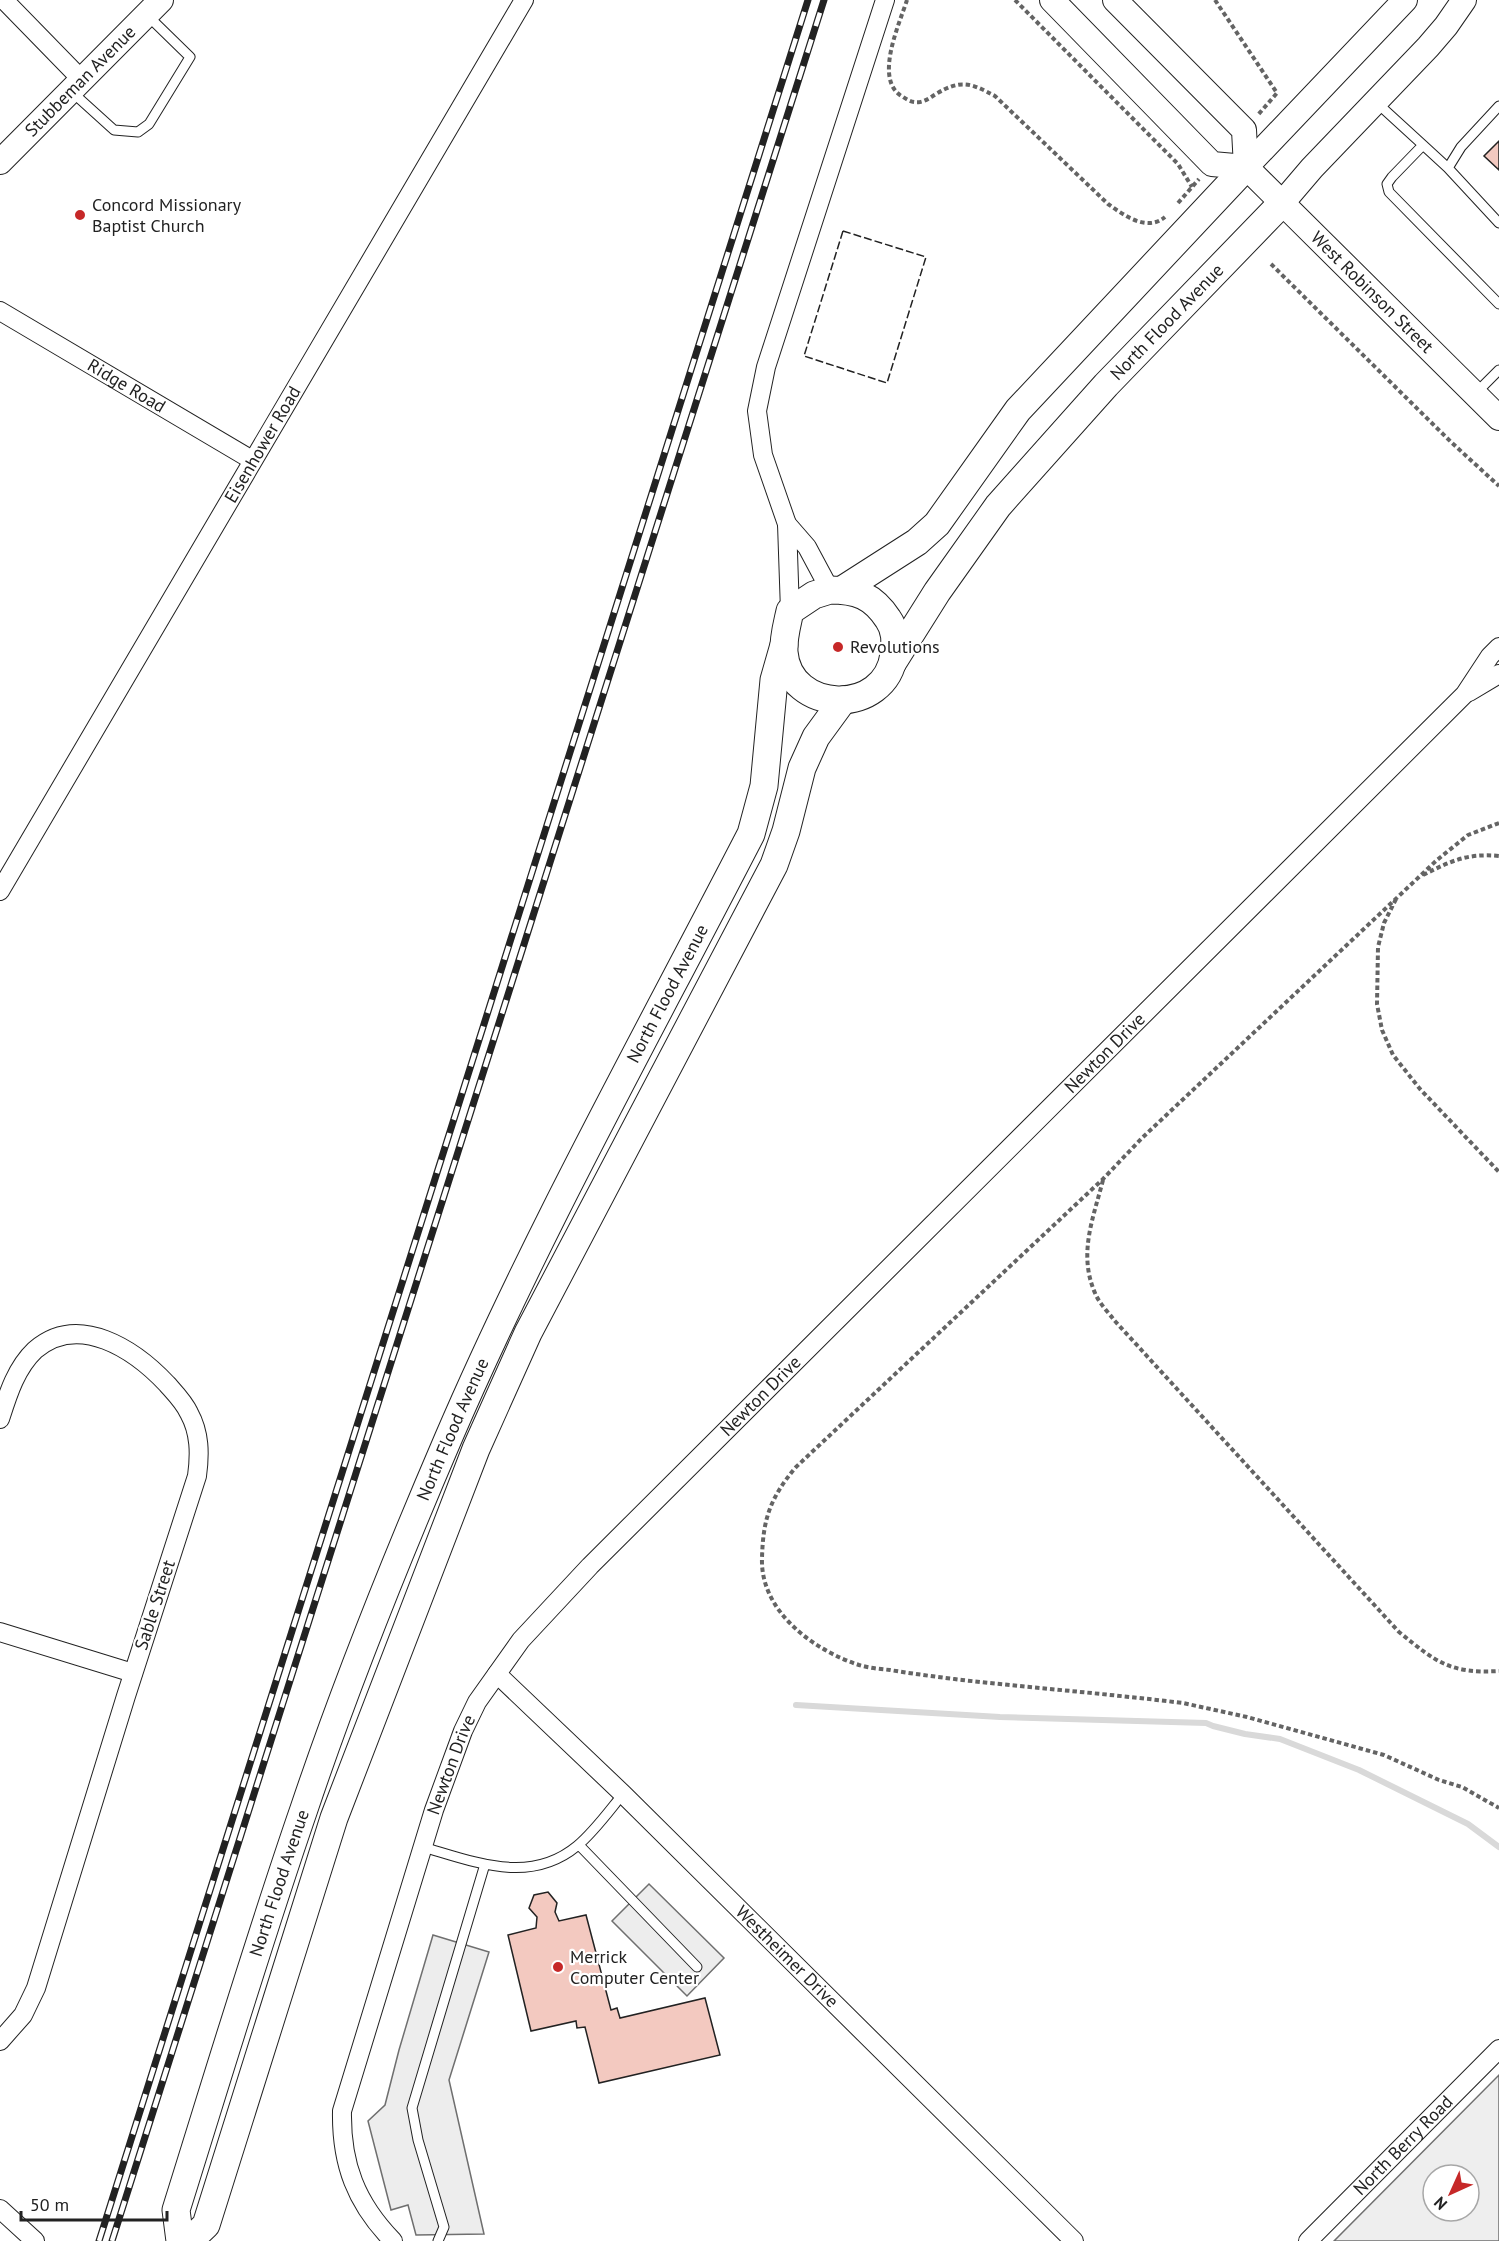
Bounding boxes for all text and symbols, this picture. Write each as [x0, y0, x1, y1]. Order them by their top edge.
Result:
street label: Stubbeman Avenue [20, 20, 140, 141]
place label: Concord Missionary Baptist Church [92, 193, 242, 237]
marker: Concord Missionary Baptist Church [73, 208, 87, 222]
street label: West Robinson Street [1306, 226, 1439, 358]
street label: North Flood Avenue [1105, 259, 1228, 385]
street label: Ridge Road [83, 353, 170, 417]
street label: Eisenhower Road [219, 382, 305, 507]
place label: Revolutions [850, 635, 940, 658]
marker: Revolutions [831, 640, 845, 654]
street label: North Flood Avenue [621, 920, 713, 1067]
street label: Newton Drive [1059, 1007, 1150, 1098]
street label: Newton Drive [715, 1350, 806, 1441]
street label: North Flood Avenue [411, 1354, 494, 1504]
street label: Sable Street [129, 1557, 180, 1653]
street label: Newton Drive [421, 1711, 480, 1818]
street label: North Flood Avenue [244, 1807, 314, 1959]
street label: Westheimer Drive [731, 1900, 844, 2012]
place label: Merrick Computer Center [570, 1945, 699, 1989]
marker: Merrick Computer Center [551, 1960, 565, 1974]
street label: North Berry Road [1348, 2090, 1458, 2200]
north arrow [1421, 2163, 1481, 2223]
scale bar [21, 2184, 166, 2222]
text: 50 m [30, 2193, 69, 2216]
text: N [1430, 2193, 1451, 2214]

